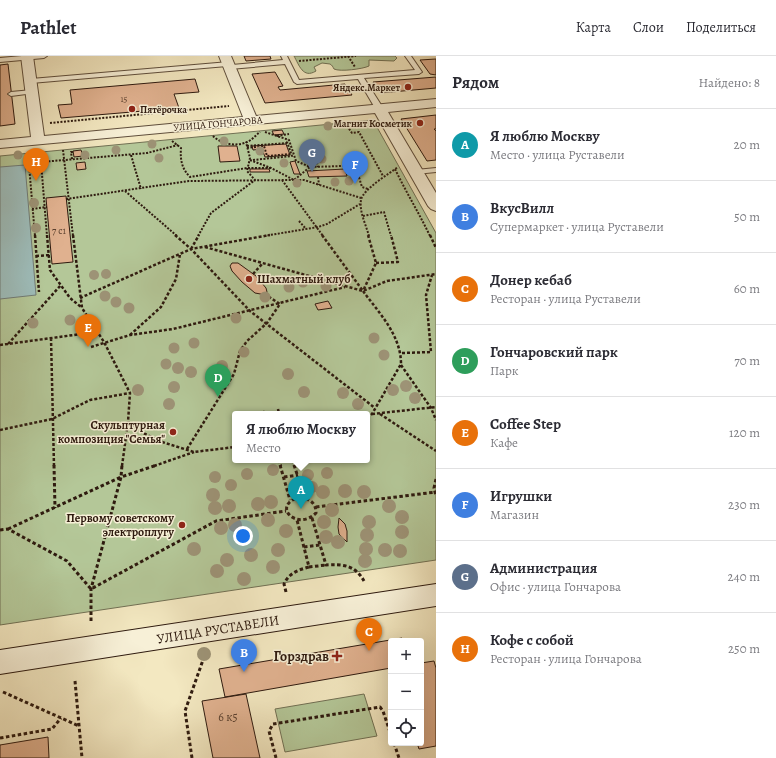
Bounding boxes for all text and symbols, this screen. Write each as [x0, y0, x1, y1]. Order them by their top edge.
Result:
text: Pathlet [20, 15, 76, 41]
text: Карта [576, 18, 611, 37]
text: Слои [633, 18, 664, 37]
text: Поделиться [686, 18, 756, 37]
text: Рядом [452, 71, 499, 94]
text: Найдено: 8 [698, 74, 760, 91]
place label: Яндекс.Маркет [333, 81, 400, 94]
marker: Яндекс.Маркет [403, 82, 413, 92]
house number: 15 [121, 93, 128, 105]
place label: Пятёрочка [140, 103, 187, 116]
marker: Пятёрочка [127, 104, 137, 114]
street label: УЛИЦА ГОНЧАРОВА [173, 113, 263, 134]
place label: Магнит Косметик [333, 117, 413, 130]
marker: Магнит Косметик [415, 118, 425, 128]
text: Я люблю Москву [490, 126, 600, 146]
text: A [461, 136, 469, 153]
text: 20 m [734, 136, 760, 153]
pin: G [299, 139, 325, 172]
text: Место · улица Руставели [490, 146, 625, 163]
pin: H [23, 148, 49, 181]
pin: F [342, 151, 368, 184]
text: ВкусВилл [490, 198, 554, 218]
text: B [461, 208, 469, 225]
text: 50 m [734, 208, 760, 225]
text: Супермаркет · улица Руставели [490, 218, 664, 235]
house number: 7 с1 [52, 224, 67, 237]
text: Донер кебаб [490, 270, 572, 290]
place label: Шахматный клуб [257, 271, 350, 287]
marker: Шахматный клуб [244, 274, 254, 284]
text: C [461, 280, 469, 297]
text: 60 m [734, 280, 760, 297]
text: Ресторан · улица Руставели [490, 290, 641, 307]
pin: E [75, 314, 101, 347]
text: Гончаровский парк [490, 342, 618, 362]
text: D [460, 352, 470, 369]
text: 70 m [734, 352, 760, 369]
text: Парк [490, 362, 519, 379]
pin: D [205, 364, 231, 397]
popup [232, 411, 370, 463]
text: Coffee Step [490, 414, 561, 434]
place label: Скульптурная композиция "Семья" [58, 417, 165, 447]
text: Я люблю Москву [246, 419, 356, 439]
text: E [461, 424, 469, 441]
text: 120 m [729, 424, 760, 441]
marker: Скульптурная композиция "Семья" [168, 427, 178, 437]
text: Кафе [490, 434, 518, 451]
text: Место [246, 439, 281, 456]
pin: A [288, 476, 314, 509]
text: Игрушки [490, 486, 552, 506]
text: F [462, 496, 468, 513]
text: 230 m [728, 496, 760, 513]
text: Магазин [490, 506, 539, 523]
place label: Первому советскому электроплугу [66, 510, 174, 540]
marker: Первому советскому электроплугу [177, 520, 187, 530]
your location [233, 526, 253, 546]
text: Администрация [490, 558, 597, 578]
text: G [461, 568, 469, 585]
text: 240 m [728, 568, 760, 585]
text: Офис · улица Гончарова [490, 578, 621, 595]
street label: УЛИЦА РУСТАВЕЛИ [155, 610, 281, 649]
pin: C [356, 618, 382, 651]
text: Кофе с собой [490, 630, 574, 650]
map controls [388, 638, 424, 746]
button: + [388, 638, 424, 674]
pin: B [231, 639, 257, 672]
text: H [460, 640, 470, 657]
text: 250 m [728, 640, 760, 657]
place label: Горздрав [274, 647, 329, 666]
text: Ресторан · улица Гончарова [490, 650, 642, 667]
marker: Горздрав [332, 651, 342, 661]
button: − [388, 674, 424, 710]
house number: 6 к5 [218, 709, 238, 725]
button: locate [388, 710, 424, 746]

